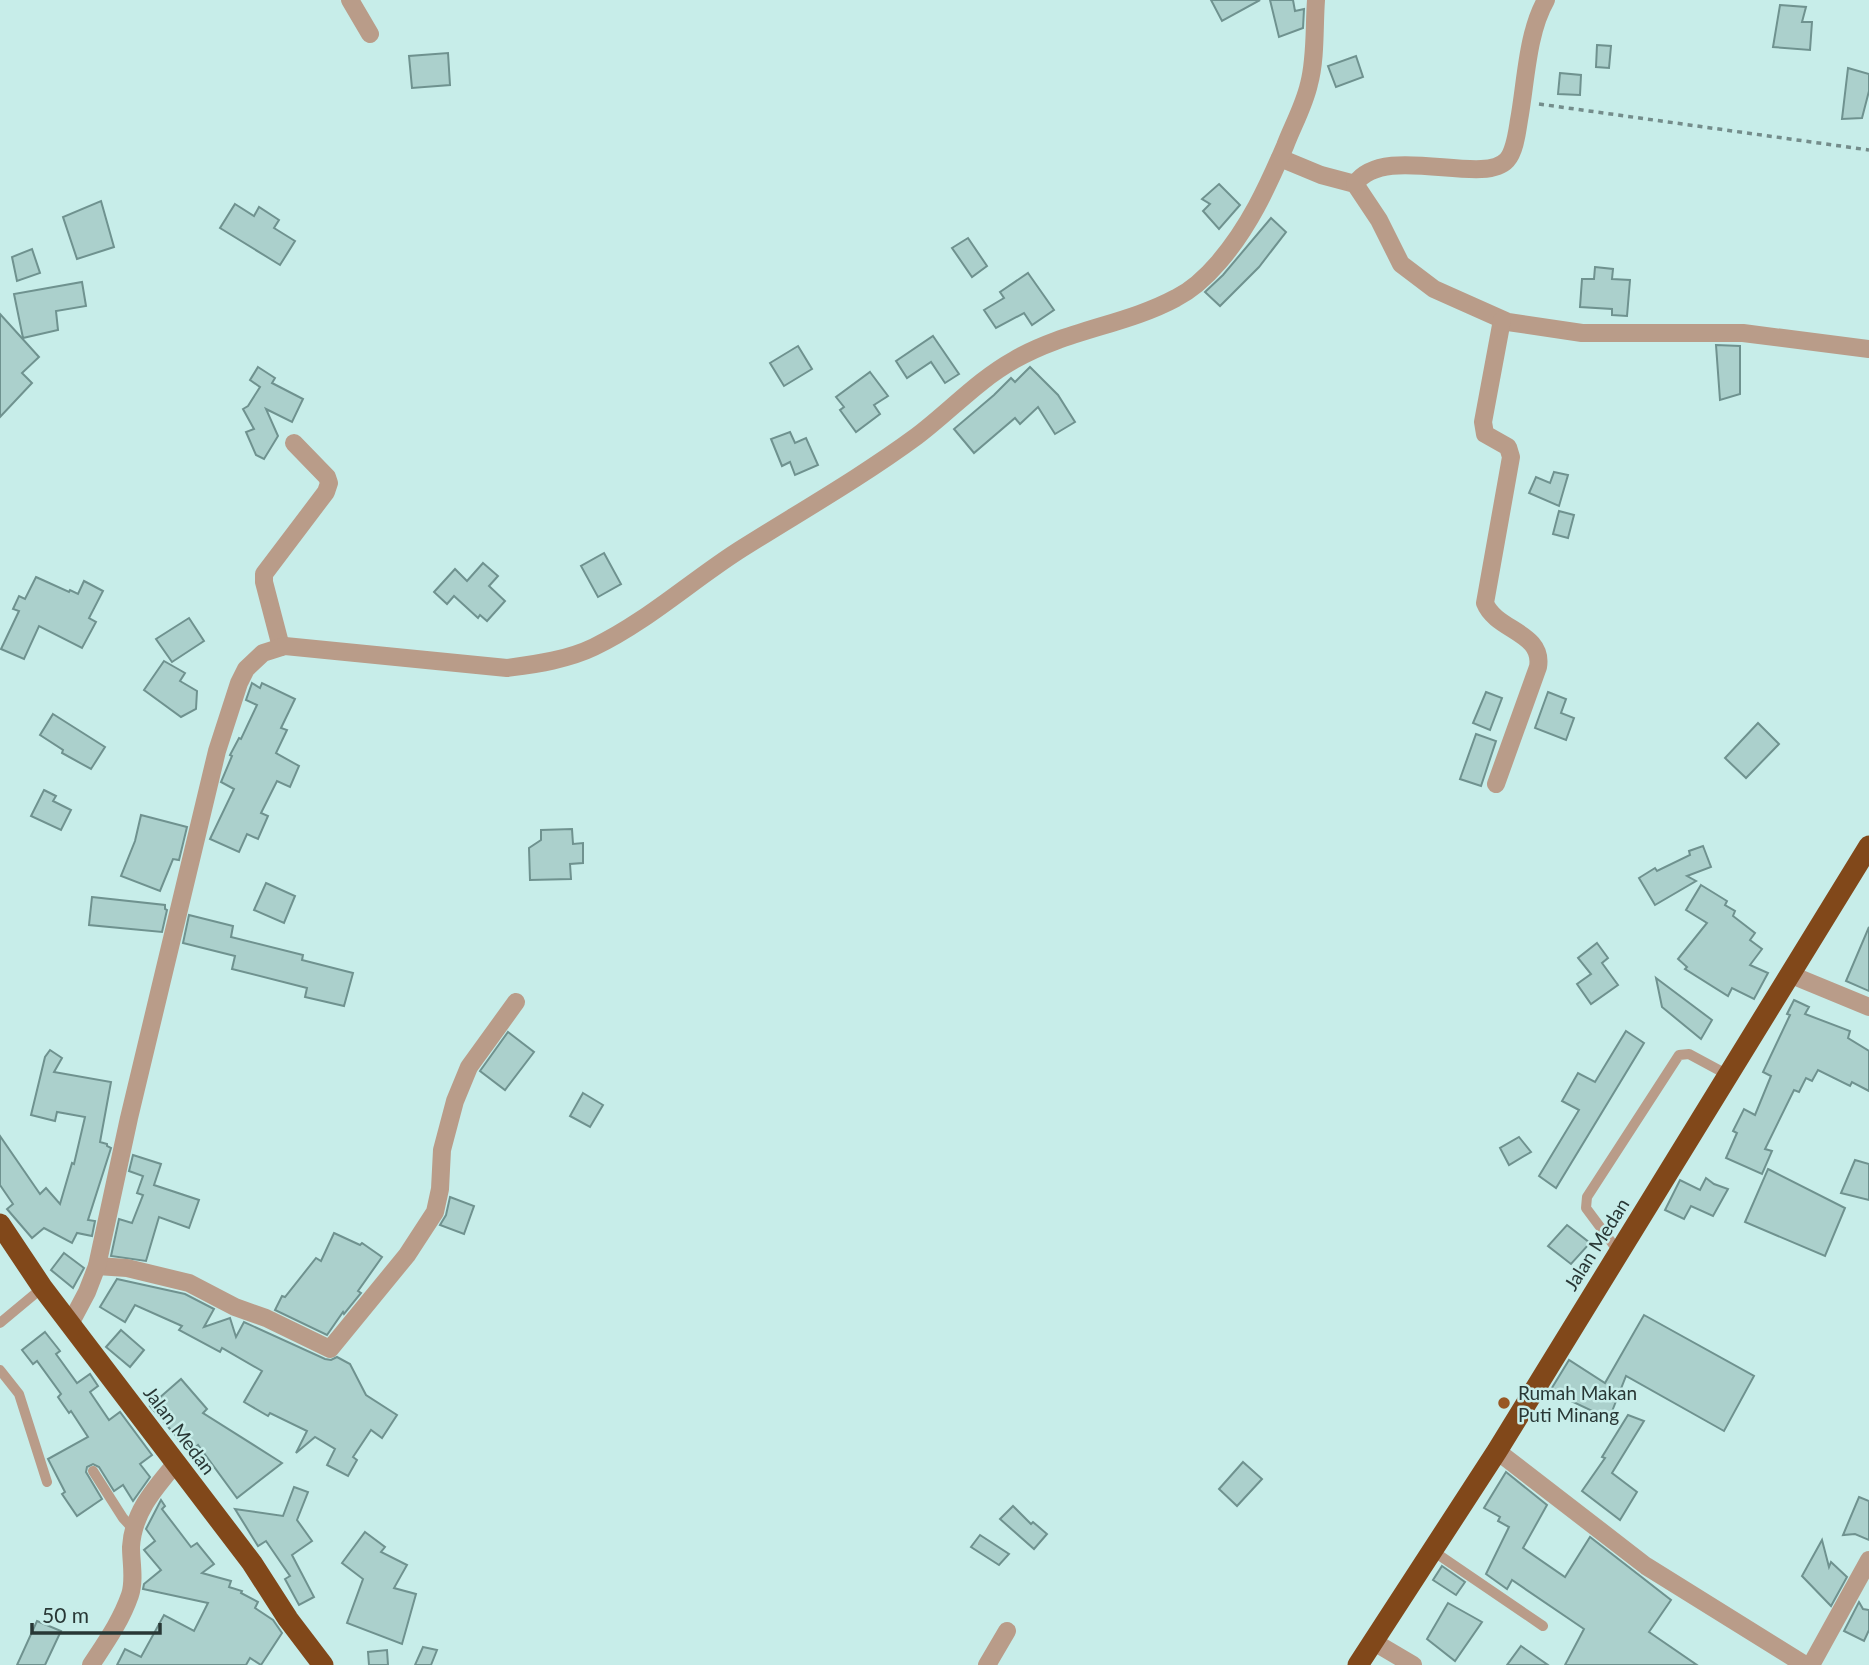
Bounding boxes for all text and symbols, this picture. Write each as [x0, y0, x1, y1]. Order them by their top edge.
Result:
street label: Jalan Medan [1559, 1194, 1633, 1294]
street label: Jalan Medan [139, 1381, 221, 1479]
place label: Rumah Makan Puti Minang [1518, 1381, 1637, 1426]
marker: Rumah Makan Puti Minang [1496, 1395, 1512, 1411]
scale bar [32, 1592, 159, 1636]
text: 50 m [42, 1602, 89, 1627]

